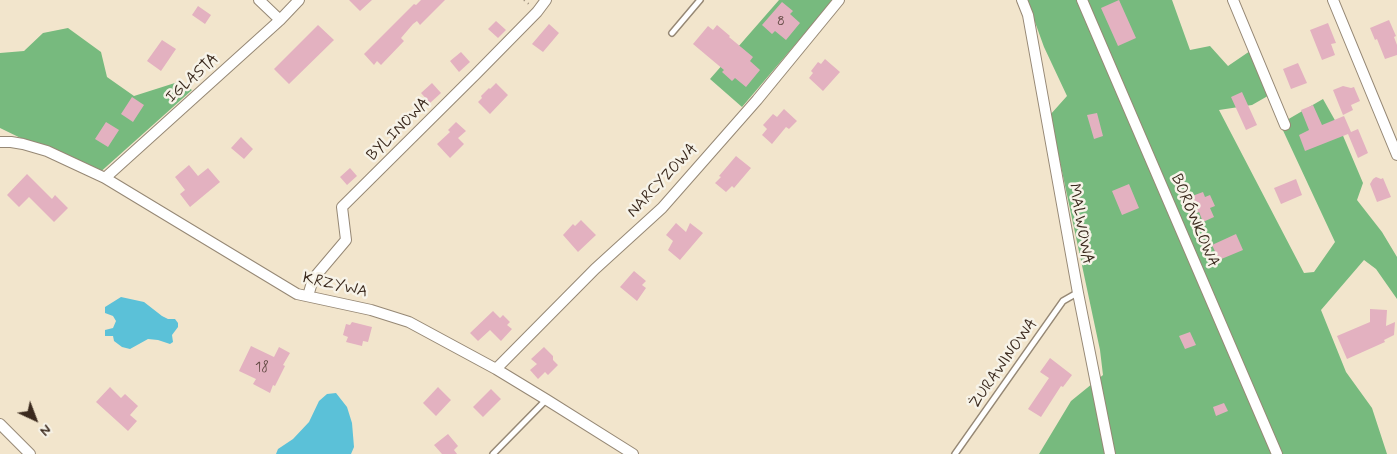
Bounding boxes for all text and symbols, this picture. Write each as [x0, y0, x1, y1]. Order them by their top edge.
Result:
house number: 8 [777, 14, 785, 30]
street label: IGLASTA [163, 50, 223, 108]
street label: BYLINOWA [363, 94, 435, 166]
street label: NARCYZOWA [624, 140, 702, 222]
street label: BORÓWKOWA [1166, 171, 1222, 271]
street label: MALWOWA [1063, 182, 1097, 266]
street label: KRZYWA [301, 269, 369, 303]
street label: ŻURAWINOWA [966, 315, 1042, 413]
house number: 18 [255, 360, 269, 376]
north arrow [10, 394, 60, 444]
text: N [36, 420, 55, 440]

